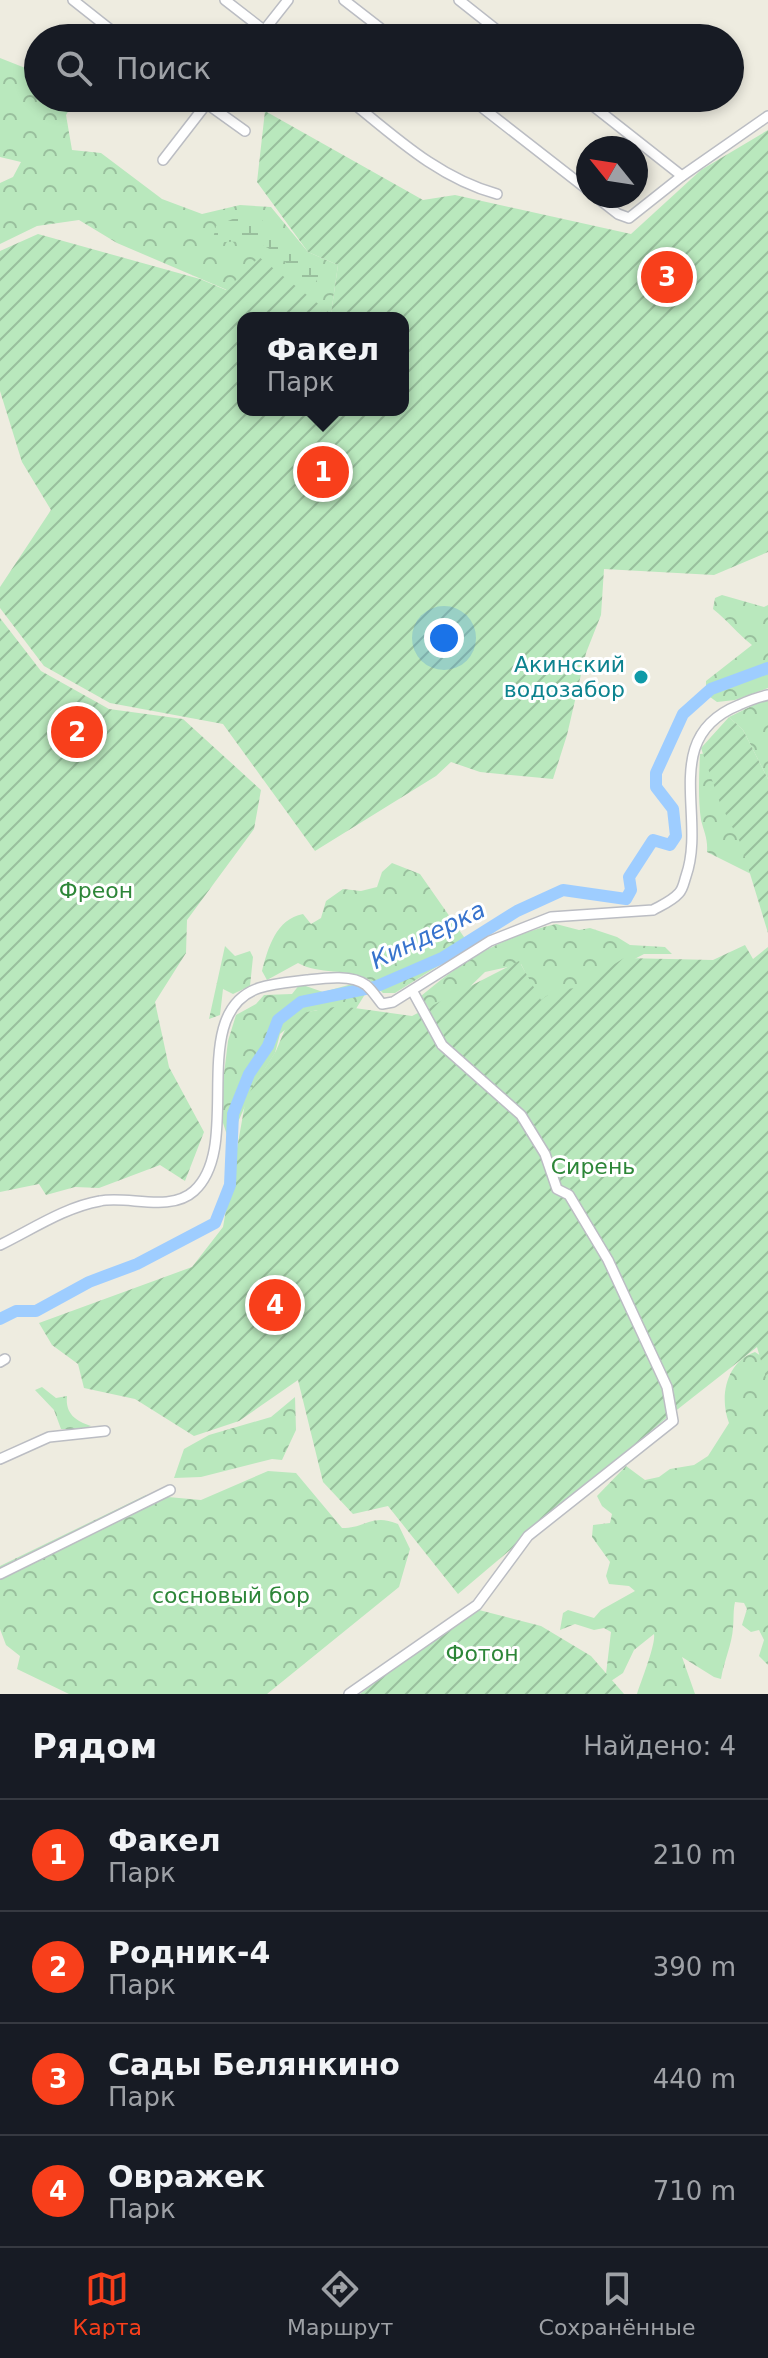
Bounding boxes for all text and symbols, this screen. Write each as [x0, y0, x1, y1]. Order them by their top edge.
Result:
search box [24, 24, 744, 112]
icon: search [52, 46, 96, 90]
text: Поиск [116, 51, 211, 86]
north arrow [576, 136, 648, 208]
pin: 3 [641, 247, 693, 307]
popup [237, 312, 409, 416]
text: Факел [267, 332, 379, 367]
text: Парк [267, 367, 334, 397]
pin: 1 [297, 442, 349, 502]
your location [424, 618, 464, 658]
place label: Акинский водозабор [504, 652, 625, 702]
marker: Акинский водозабор [632, 668, 650, 686]
pin: 2 [51, 702, 103, 762]
park label: Фреон [59, 878, 133, 903]
water label: Киндерка [366, 895, 490, 975]
park label: Сирень [551, 1154, 635, 1179]
pin: 4 [249, 1275, 301, 1335]
park label: сосновый бор [152, 1583, 310, 1608]
park label: Фотон [445, 1641, 519, 1666]
text: Рядом [32, 1726, 157, 1766]
text: Найдено: 4 [583, 1731, 736, 1761]
text: Факел [108, 1823, 221, 1858]
text: 1 [49, 1840, 67, 1870]
text: 210 m [653, 1840, 736, 1870]
text: Парк [108, 1858, 176, 1888]
text: Родник-4 [108, 1935, 270, 1970]
text: 2 [49, 1952, 67, 1982]
text: 390 m [653, 1952, 736, 1982]
text: Парк [108, 1970, 176, 2000]
text: Сады Белянкино [108, 2047, 400, 2082]
text: 3 [49, 2064, 67, 2094]
text: 440 m [653, 2064, 736, 2094]
text: Парк [108, 2082, 176, 2112]
text: Овражек [108, 2159, 265, 2194]
text: 4 [49, 2176, 67, 2206]
text: 710 m [653, 2176, 736, 2206]
text: Парк [108, 2194, 176, 2224]
tab: Карта [73, 2267, 142, 2340]
tab: Маршрут [287, 2267, 393, 2340]
tab: Сохранённые [539, 2267, 695, 2340]

